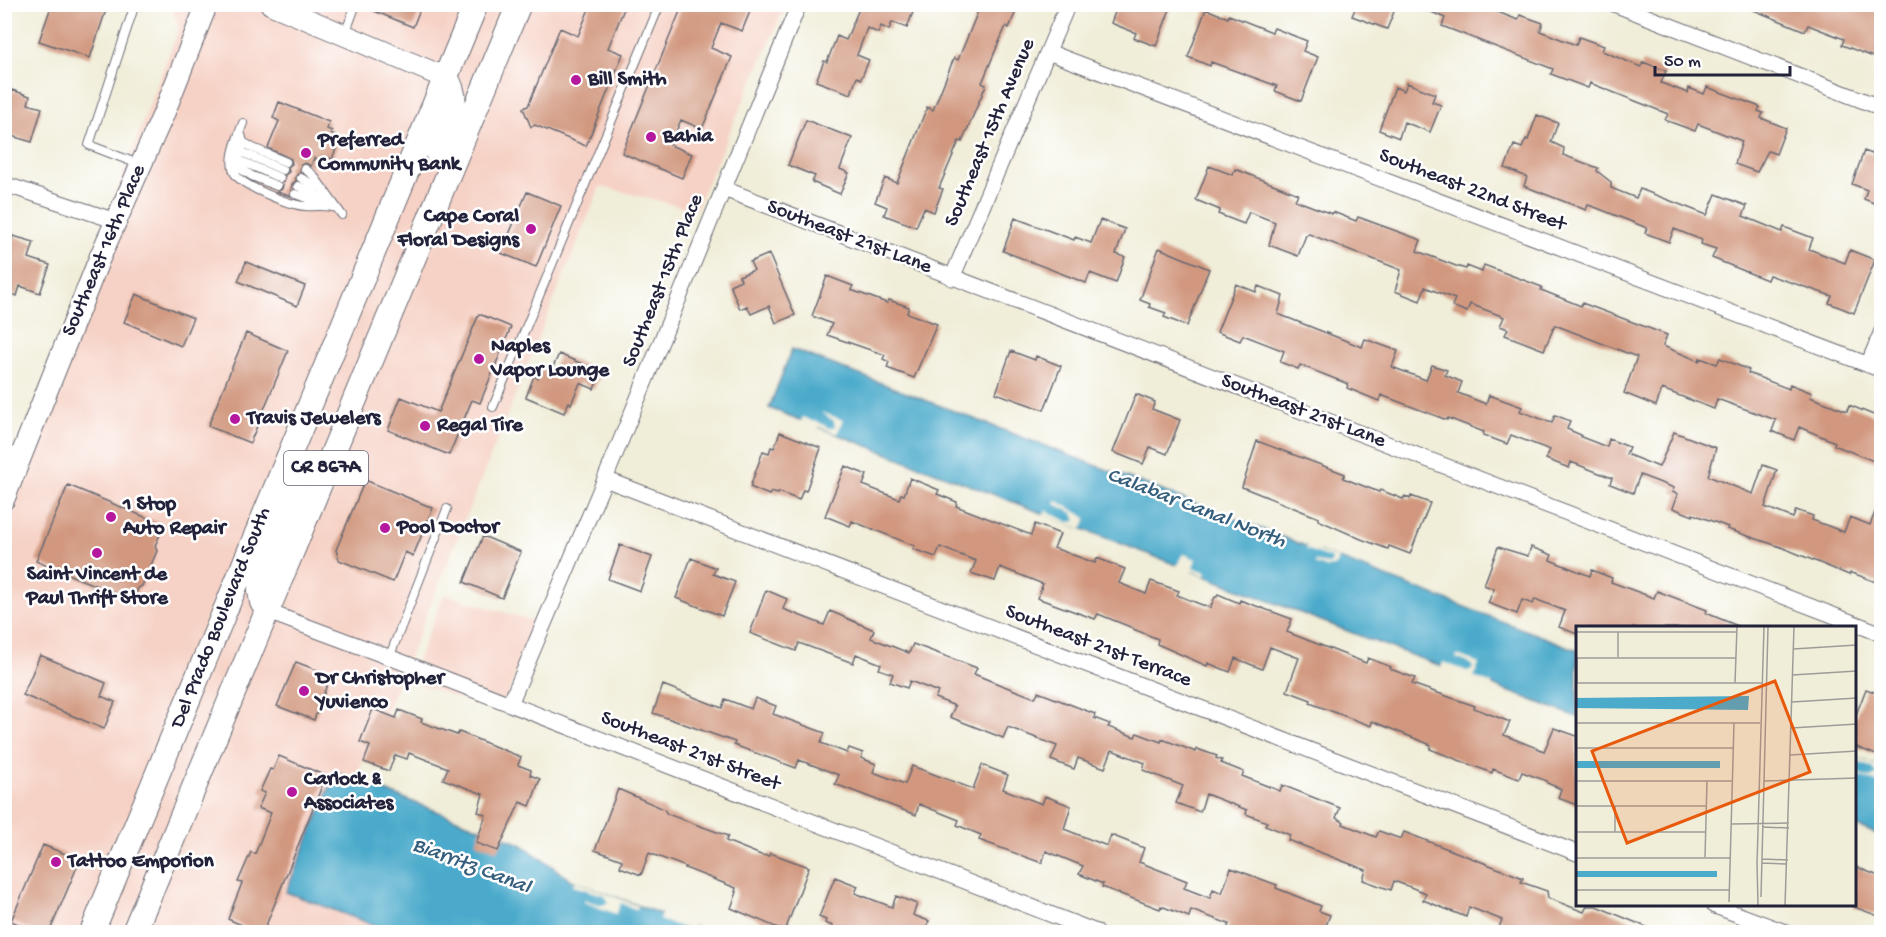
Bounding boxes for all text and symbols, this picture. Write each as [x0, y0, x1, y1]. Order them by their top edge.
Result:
street label: Southeast 15th Avenue [940, 34, 1042, 231]
scale bar [1655, 39, 1790, 77]
text: 50 m [1664, 52, 1701, 73]
place label: Bill Smith [587, 68, 667, 93]
marker: Bill Smith [569, 73, 583, 87]
place label: Bahia [662, 125, 714, 150]
place label: Preferred Community Bank [317, 129, 463, 178]
marker: Bahia [644, 130, 658, 144]
street label: Southeast 22nd Street [1375, 144, 1571, 239]
marker: Preferred Community Bank [299, 146, 313, 160]
street label: Southeast 16th Place [58, 160, 153, 341]
street label: Southeast 15th Place [618, 190, 711, 371]
street label: Southeast 21st Lane [763, 195, 936, 281]
place label: Cape Coral Floral Designs [397, 205, 520, 254]
marker: Cape Coral Floral Designs [524, 222, 538, 236]
place label: Naples Vapor Lounge [490, 335, 610, 384]
marker: Naples Vapor Lounge [472, 352, 486, 366]
street label: Southeast 21st Lane [1217, 369, 1390, 455]
place label: Travis Jewelers [245, 407, 382, 432]
marker: Travis Jewelers [228, 412, 242, 426]
place label: Regal Tire [436, 414, 524, 439]
marker: Regal Tire [418, 419, 432, 433]
road number: CR 867A [284, 451, 368, 485]
water label: Calabar Canal North [1103, 463, 1289, 555]
place label: 1 Stop Auto Repair [122, 493, 228, 542]
street label: Del Prado Boulevard South [165, 504, 278, 734]
marker: 1 Stop Auto Repair [104, 510, 118, 524]
place label: Pool Doctor [396, 516, 501, 541]
marker: Pool Doctor [378, 521, 392, 535]
marker: Saint Vincent de Paul Thrift Store [90, 546, 104, 560]
place label: Saint Vincent de Paul Thrift Store [25, 563, 169, 612]
street label: Southeast 21st Terrace [1001, 600, 1196, 694]
inset map [1576, 626, 1856, 907]
place label: Dr Christopher Yuvienco [313, 667, 446, 716]
marker: Dr Christopher Yuvienco [297, 684, 311, 698]
street label: Southeast 21st Street [597, 706, 786, 799]
place label: Carlock & Associates [303, 768, 395, 817]
marker: Carlock & Associates [285, 785, 299, 799]
water label: Biarritz Canal [408, 833, 535, 902]
place label: Tattoo Emporion [66, 850, 215, 875]
marker: Tattoo Emporion [49, 855, 63, 869]

